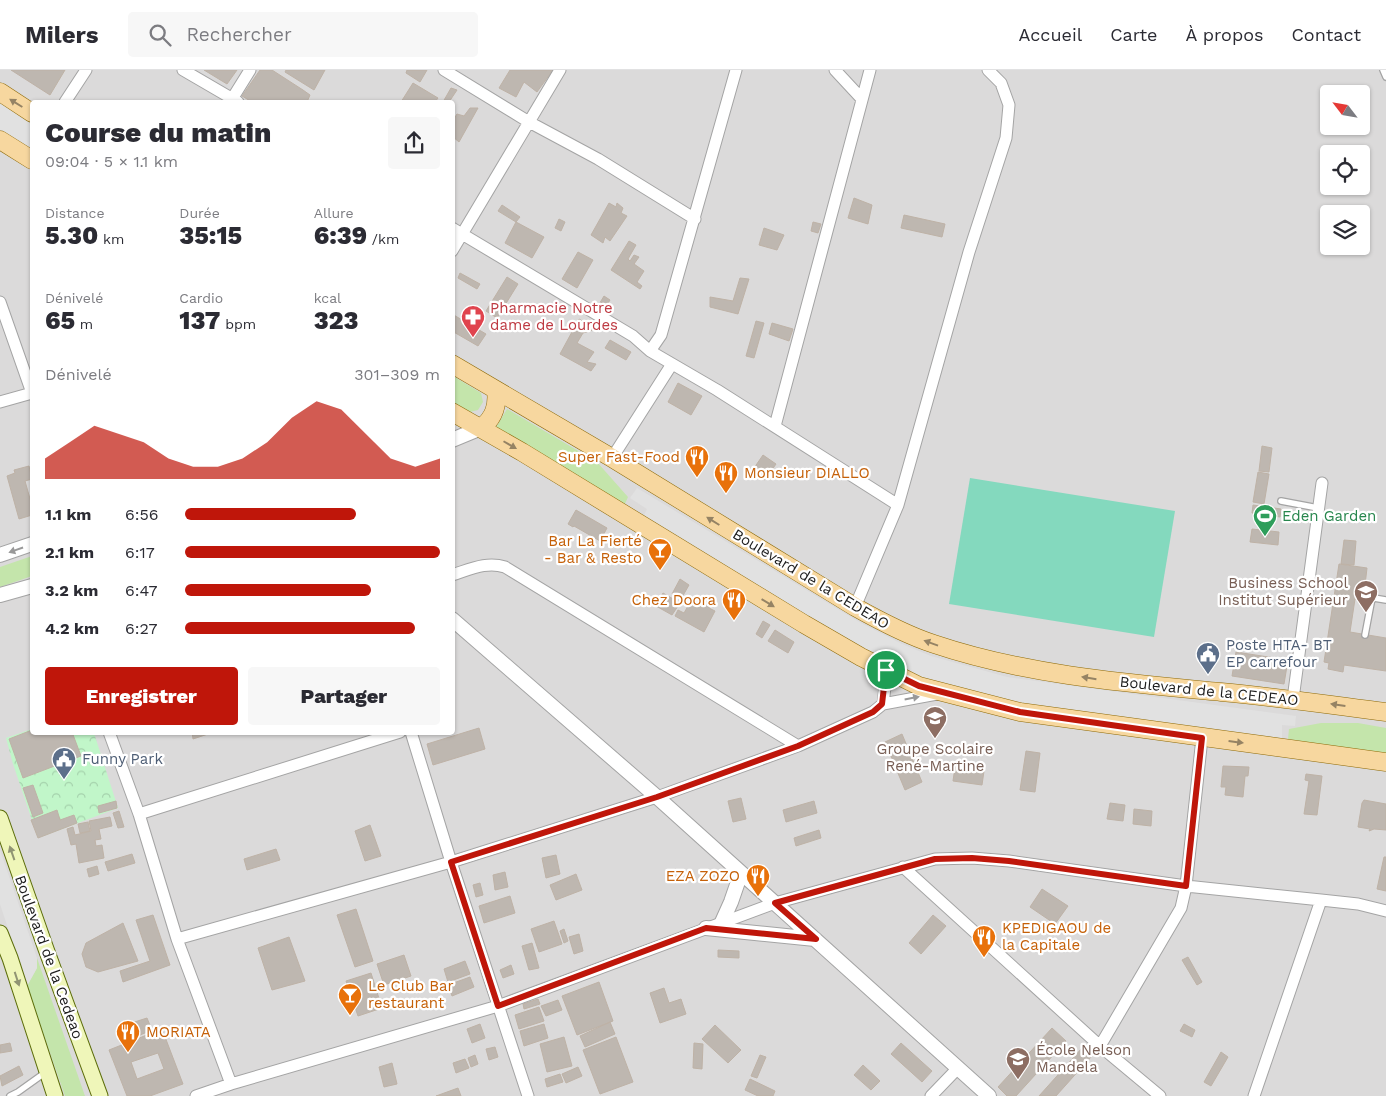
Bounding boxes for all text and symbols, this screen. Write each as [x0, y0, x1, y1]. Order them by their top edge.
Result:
search box [128, 12, 478, 57]
text: Milers [25, 21, 98, 49]
icon: search [146, 21, 174, 49]
text: Rechercher [186, 23, 292, 46]
text: Accueil [1019, 24, 1082, 45]
text: Carte [1110, 24, 1157, 45]
text: À propos [1185, 24, 1263, 45]
text: Contact [1291, 24, 1361, 45]
north arrow [1320, 85, 1370, 135]
map controls [1320, 85, 1370, 255]
one-way arrow [10, 98, 23, 107]
text: Course du matin [45, 116, 271, 149]
button: share [388, 117, 440, 169]
button: locate [1320, 145, 1370, 195]
text: 09:04 · 5 × 1.1 km [45, 152, 178, 171]
text: Distance [45, 205, 105, 221]
text: Durée [179, 205, 220, 221]
text: Allure [314, 205, 354, 221]
button: layers [1320, 205, 1370, 255]
text: 5.30 [45, 221, 98, 250]
text: 35:15 [179, 221, 242, 250]
text: 6:39 [314, 221, 367, 250]
text: km [98, 231, 124, 247]
text: /km [367, 231, 399, 247]
text: Dénivelé [45, 290, 103, 306]
text: Cardio [179, 290, 223, 306]
text: kcal [314, 290, 341, 306]
place label: Pharmacie Notre dame de Lourdes [490, 299, 618, 334]
pharmacy icon: Pharmacie Notre dame de Lourdes [460, 304, 486, 338]
text: 65 [45, 306, 75, 335]
text: 137 [179, 306, 220, 335]
text: 323 [314, 306, 359, 335]
text: m [75, 316, 93, 332]
text: bpm [220, 316, 256, 332]
text: Dénivelé [45, 365, 112, 384]
text: 301–309 m [354, 365, 440, 384]
one-way arrow [503, 441, 517, 449]
restaurant icon: Super Fast-Food [684, 444, 710, 478]
place label: Super Fast-Food [558, 448, 680, 466]
restaurant icon: Monsieur DIALLO [713, 460, 739, 494]
place label: Monsieur DIALLO [744, 464, 870, 482]
sports icon: Eden Garden [1252, 503, 1278, 537]
text: 1.1 km [45, 505, 91, 524]
text: 6:56 [125, 505, 159, 524]
place label: Eden Garden [1282, 507, 1376, 525]
one-way arrow [707, 516, 720, 525]
street label: Boulevard de la CEDEAO [729, 525, 893, 633]
place label: Bar La Fierté - Bar & Resto [544, 532, 642, 567]
bar icon: Bar La Fierté - Bar & Resto [647, 537, 673, 571]
text: 2.1 km [45, 543, 94, 562]
text: 6:17 [125, 543, 155, 562]
one-way arrow [9, 546, 24, 554]
place label: Business School Institut Supérieur [1218, 574, 1348, 609]
school or university icon: Business School Institut Supérieur [1353, 579, 1379, 613]
text: 3.2 km [45, 581, 98, 600]
text: 6:47 [125, 581, 157, 600]
restaurant icon: Chez Doora [721, 587, 747, 621]
place label: Chez Doora [631, 591, 717, 609]
one-way arrow [762, 598, 775, 607]
text: 4.2 km [45, 619, 99, 638]
text: 6:27 [125, 619, 157, 638]
place label: Poste HTA- BT EP carrefour [1226, 636, 1332, 671]
one-way arrow [923, 639, 938, 647]
public building icon: Poste HTA- BT EP carrefour [1195, 641, 1221, 675]
pin [865, 649, 907, 691]
icon: arrive [872, 656, 900, 684]
button: Enregistrer [45, 667, 238, 725]
button: Partager [248, 667, 440, 725]
one-way arrow [1081, 673, 1097, 681]
street label: Boulevard de la CEDEAO [1119, 673, 1299, 709]
one-way arrow [904, 694, 920, 702]
one-way arrow [1329, 701, 1345, 709]
school or university icon: Groupe Scolaire René-Martine [922, 705, 948, 739]
one-way arrow [1228, 738, 1244, 746]
place label: Groupe Scolaire René-Martine [877, 740, 993, 775]
public building icon: Funny Park [51, 746, 77, 780]
place label: Funny Park [82, 750, 163, 768]
one-way arrow [8, 845, 15, 860]
restaurant icon: EZA ZOZO [745, 863, 771, 897]
place label: EZA ZOZO [666, 867, 740, 885]
street label: Boulevard de la Cedeao [11, 873, 87, 1041]
place label: KPEDIGAOU de la Capitale [1002, 919, 1111, 954]
restaurant icon: KPEDIGAOU de la Capitale [971, 924, 997, 958]
one-way arrow [14, 971, 21, 986]
place label: Le Club Bar restaurant [368, 977, 454, 1012]
bar icon: Le Club Bar restaurant [337, 982, 363, 1016]
restaurant icon: MORIATA [115, 1019, 141, 1053]
place label: MORIATA [146, 1023, 211, 1041]
place label: École Nelson Mandela [1036, 1041, 1131, 1076]
school or university icon: École Nelson Mandela [1005, 1046, 1031, 1080]

